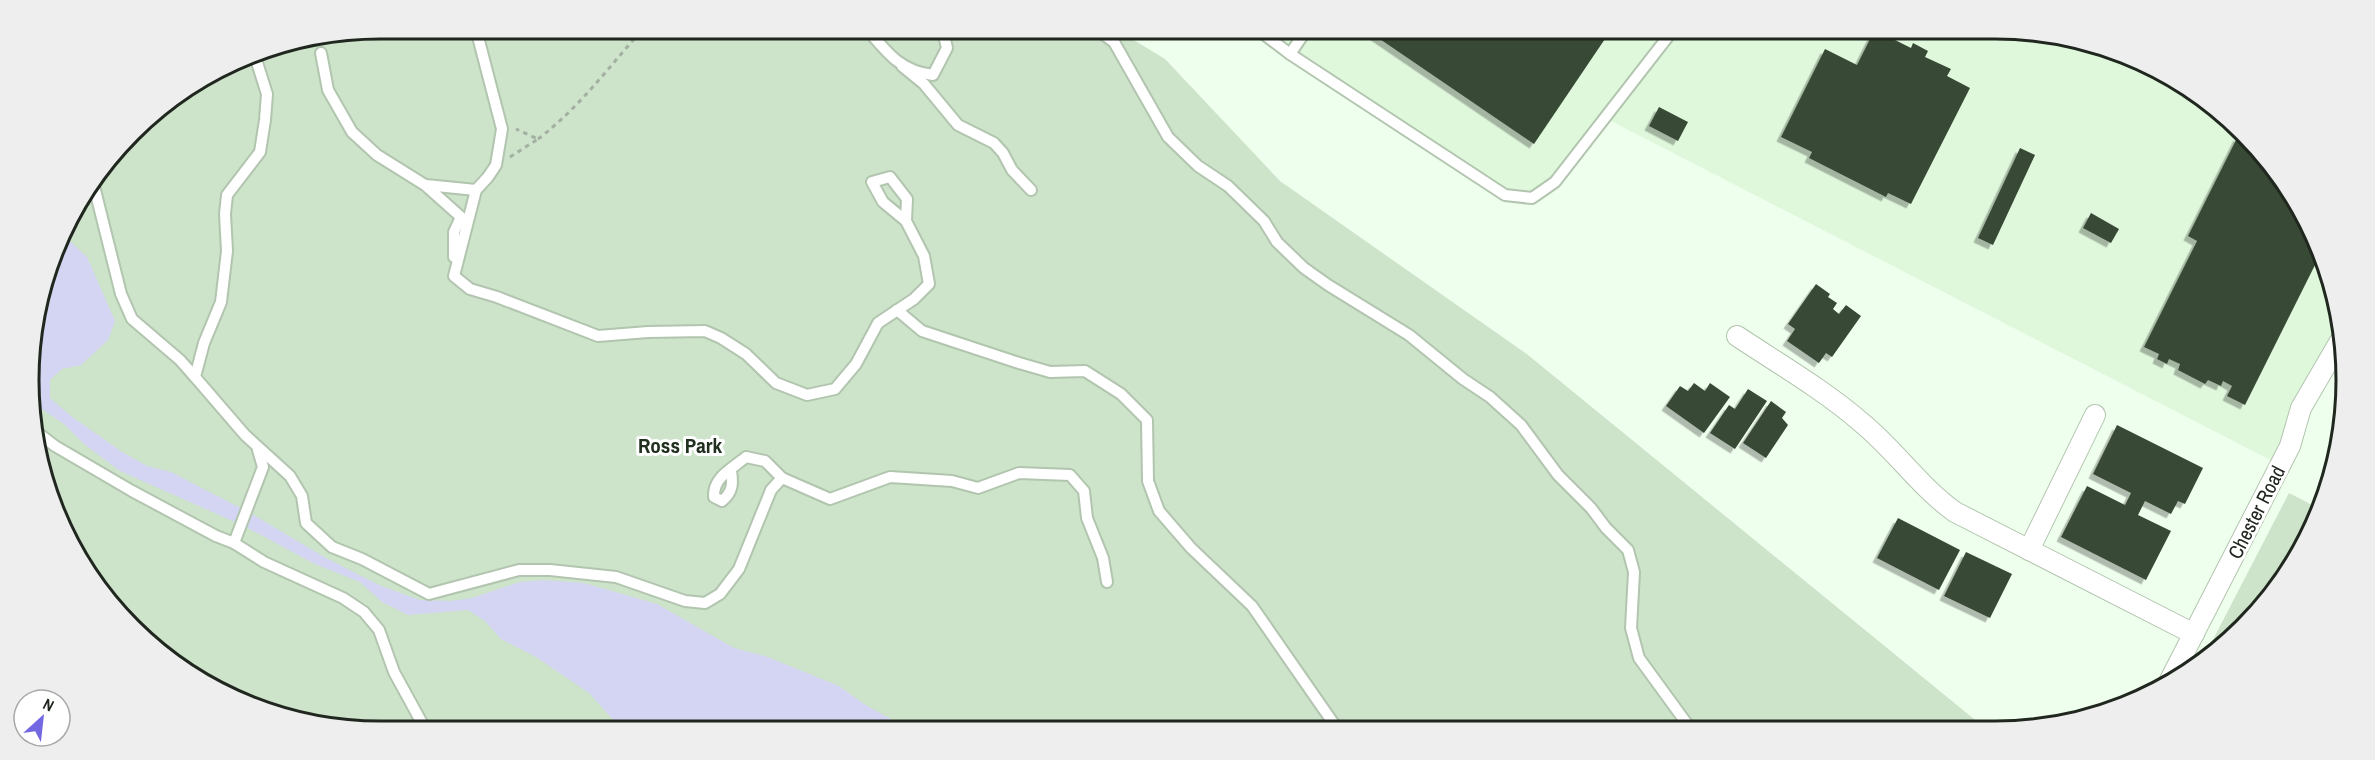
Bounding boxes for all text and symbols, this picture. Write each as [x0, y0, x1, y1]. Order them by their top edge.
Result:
district label: Ross Park [638, 431, 723, 460]
street label: Chester Road [2221, 461, 2291, 563]
north arrow [12, 688, 72, 748]
text: N [40, 693, 58, 717]

